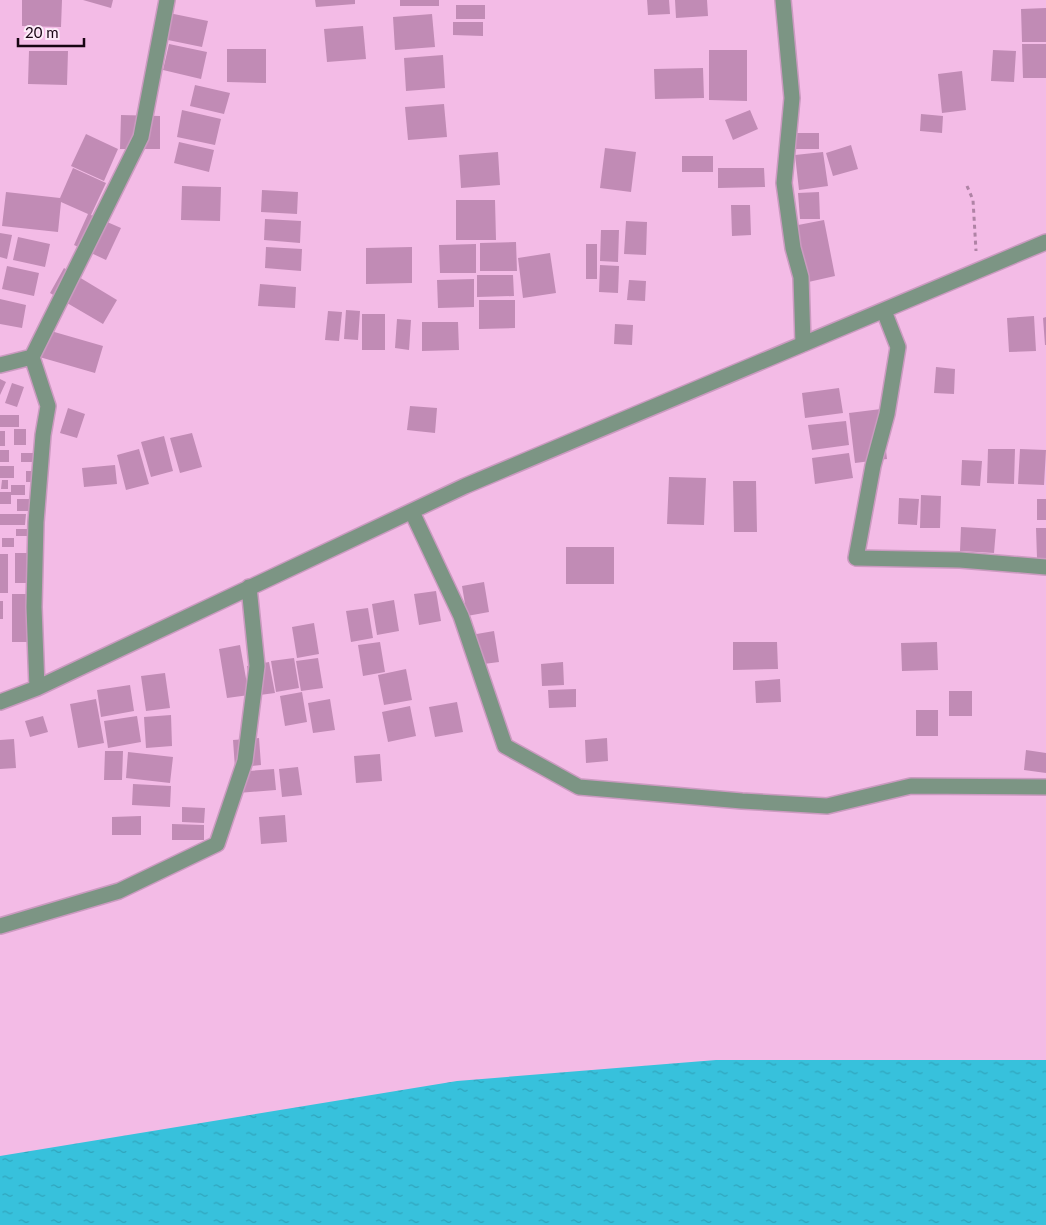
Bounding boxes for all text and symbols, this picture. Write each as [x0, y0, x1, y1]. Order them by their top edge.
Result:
scale bar [18, 15, 84, 47]
text: 20 m [25, 23, 59, 41]

